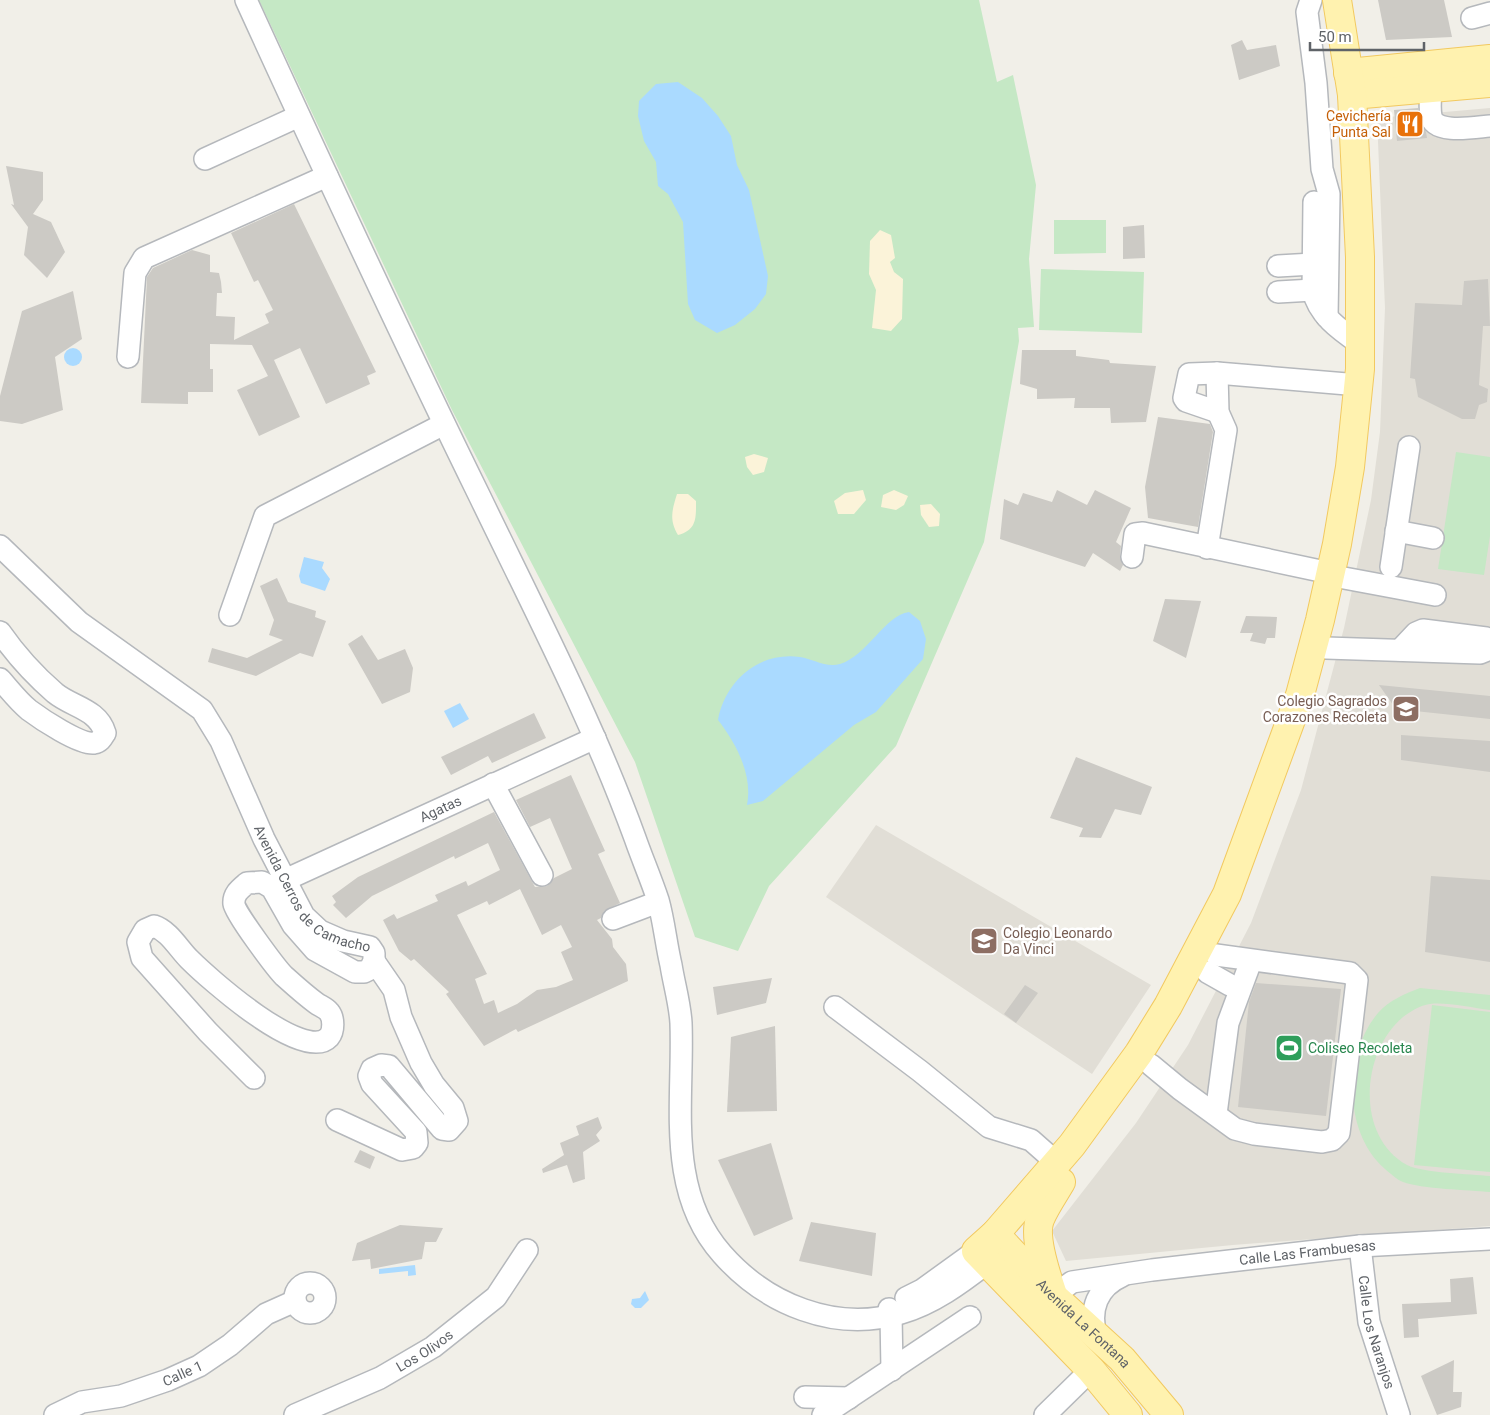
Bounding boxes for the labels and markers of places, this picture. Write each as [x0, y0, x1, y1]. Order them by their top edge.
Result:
place label: Cevichería Punta Sal [1326, 108, 1391, 140]
restaurant icon: Cevichería Punta Sal [1395, 109, 1425, 139]
place label: Colegio Sagrados Corazones Recoleta [1263, 693, 1387, 725]
school or university icon: Colegio Sagrados Corazones Recoleta [1391, 694, 1421, 724]
place label: Colegio Leonardo Da Vinci [1003, 925, 1112, 957]
school or university icon: Colegio Leonardo Da Vinci [969, 926, 999, 956]
sports icon: Coliseo Recoleta [1274, 1033, 1304, 1063]
place label: Coliseo Recoleta [1308, 1040, 1412, 1056]

